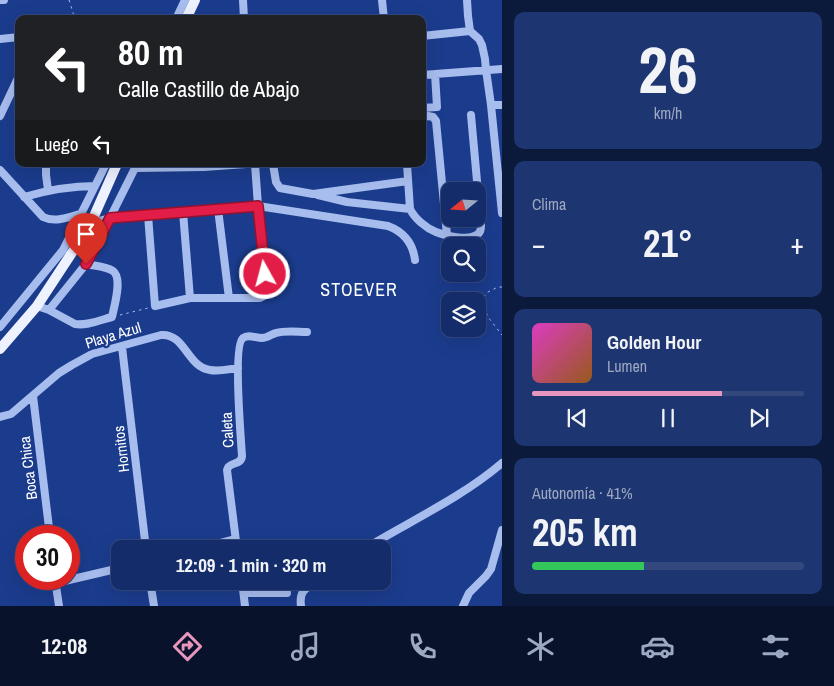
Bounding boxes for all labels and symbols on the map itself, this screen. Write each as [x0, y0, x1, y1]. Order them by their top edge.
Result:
north arrow [441, 182, 486, 228]
pin [65, 213, 107, 264]
position arrow [238, 247, 290, 299]
district label: STOEVER [320, 277, 398, 302]
street label: Playa Azul [82, 317, 144, 353]
street label: Caleta [216, 412, 238, 448]
street label: Hornitos [108, 425, 134, 473]
street label: Boca Chica [14, 435, 42, 501]
speed limit sign: 30 [15, 525, 80, 590]

